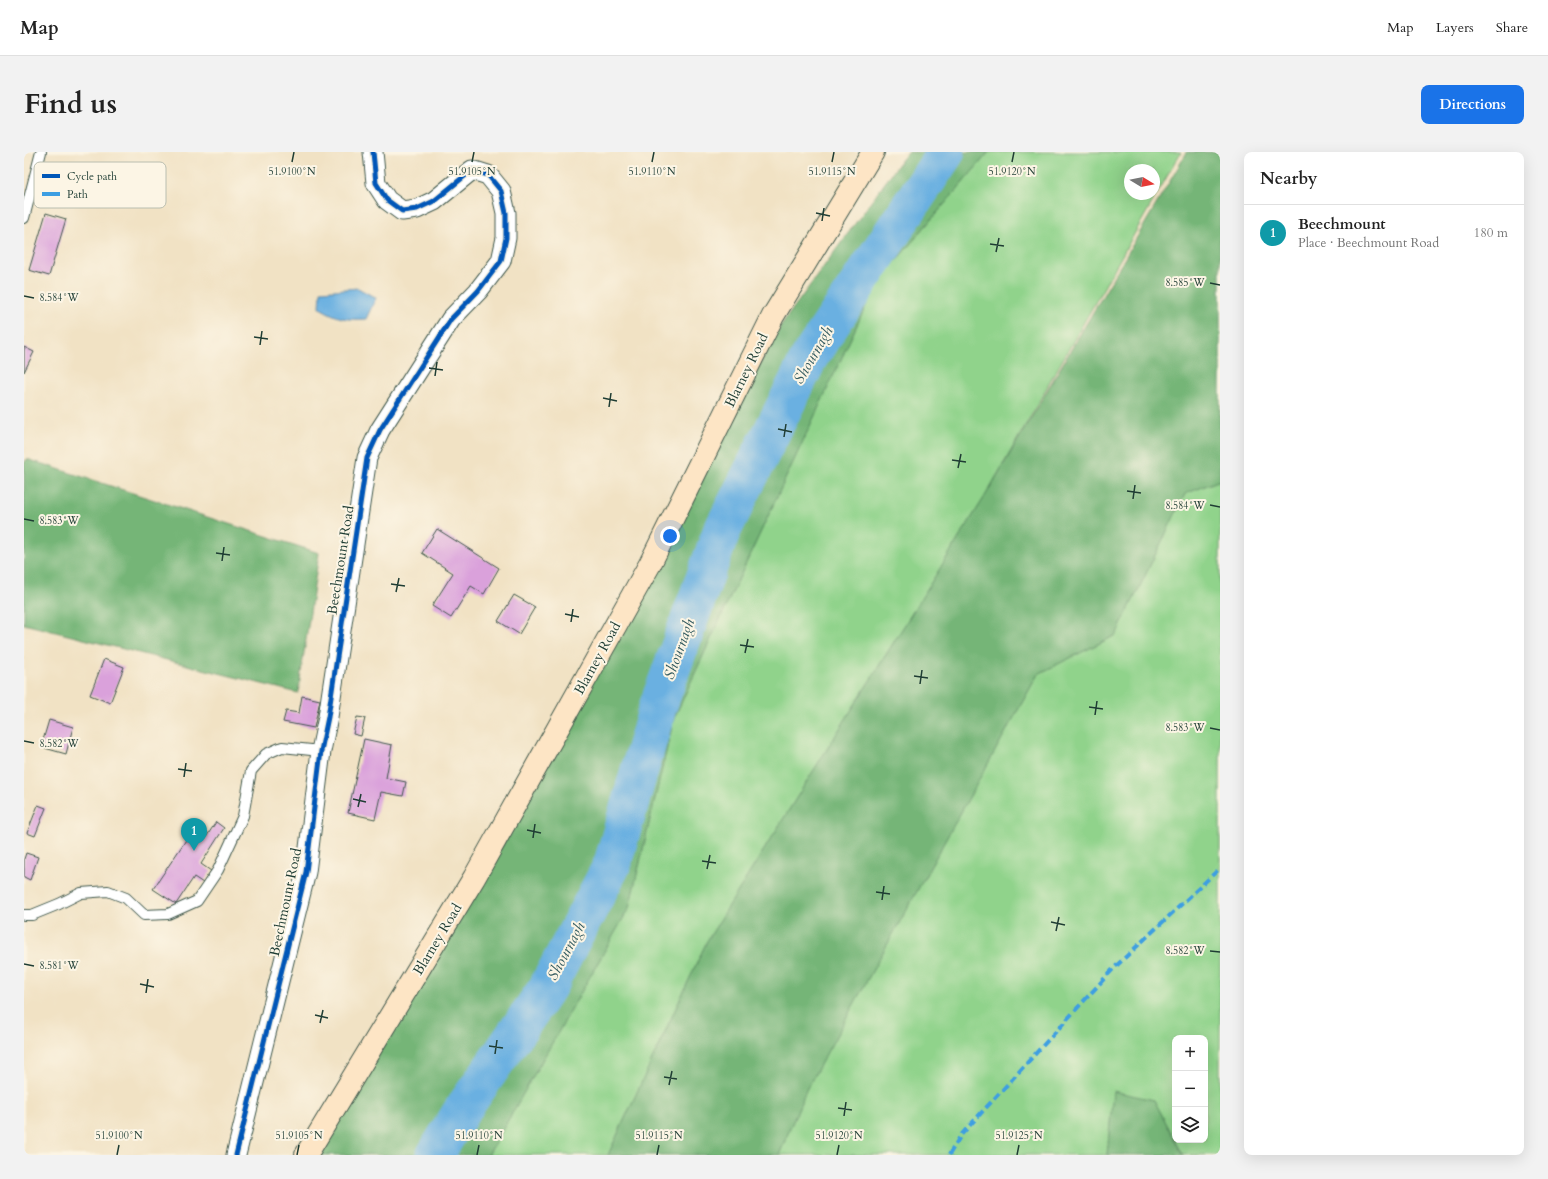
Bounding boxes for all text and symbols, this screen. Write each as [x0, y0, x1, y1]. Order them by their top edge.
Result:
text: Map [20, 15, 59, 41]
text: Map [1387, 18, 1414, 37]
text: Layers [1436, 18, 1474, 37]
text: Share [1496, 18, 1528, 37]
text: Find us [24, 85, 117, 123]
button: Directions [1421, 85, 1524, 124]
legend [34, 162, 166, 208]
north arrow [1124, 164, 1160, 200]
text: 51.9100°N [269, 165, 316, 179]
text: 51.9105°N [449, 165, 496, 179]
text: 51.9110°N [629, 165, 676, 179]
text: 51.9115°N [809, 165, 856, 179]
text: 51.9120°N [989, 165, 1036, 179]
text: Nearby [1260, 167, 1317, 190]
text: Cycle path [67, 169, 117, 184]
text: Path [67, 187, 88, 202]
text: Beechmount [1298, 214, 1386, 234]
text: 1 [1270, 224, 1276, 242]
text: 180 m [1474, 224, 1508, 242]
text: Place · Beechmount Road [1298, 234, 1439, 252]
text: 8.585°W [1165, 276, 1206, 290]
text: 8.584°W [39, 291, 80, 305]
water label: Shournagh [789, 322, 838, 387]
street label: Blarney Road [720, 329, 773, 411]
text: 8.584°W [1165, 499, 1206, 513]
street label: Beechmount Road [322, 504, 359, 616]
text: 8.583°W [39, 514, 80, 528]
your location [660, 526, 680, 546]
water label: Shournagh [659, 615, 699, 682]
street label: Blarney Road [570, 618, 626, 698]
text: 8.583°W [1165, 721, 1206, 735]
text: 8.582°W [39, 737, 80, 751]
pin: 1 [181, 818, 207, 851]
street label: Beechmount Road [265, 846, 306, 958]
street label: Blarney Road [409, 899, 467, 979]
water label: Shournagh [542, 918, 590, 983]
text: 8.582°W [1165, 944, 1206, 958]
text: 8.581°W [39, 959, 80, 973]
map controls [1172, 1035, 1208, 1143]
button: + [1172, 1035, 1208, 1071]
button: − [1172, 1071, 1208, 1107]
button: layers [1172, 1107, 1208, 1143]
text: 51.9100°N [96, 1129, 143, 1143]
text: 51.9105°N [276, 1129, 323, 1143]
text: 51.9110°N [456, 1129, 503, 1143]
text: 51.9115°N [636, 1129, 683, 1143]
text: 51.9120°N [816, 1129, 863, 1143]
text: 51.9125°N [996, 1129, 1043, 1143]

